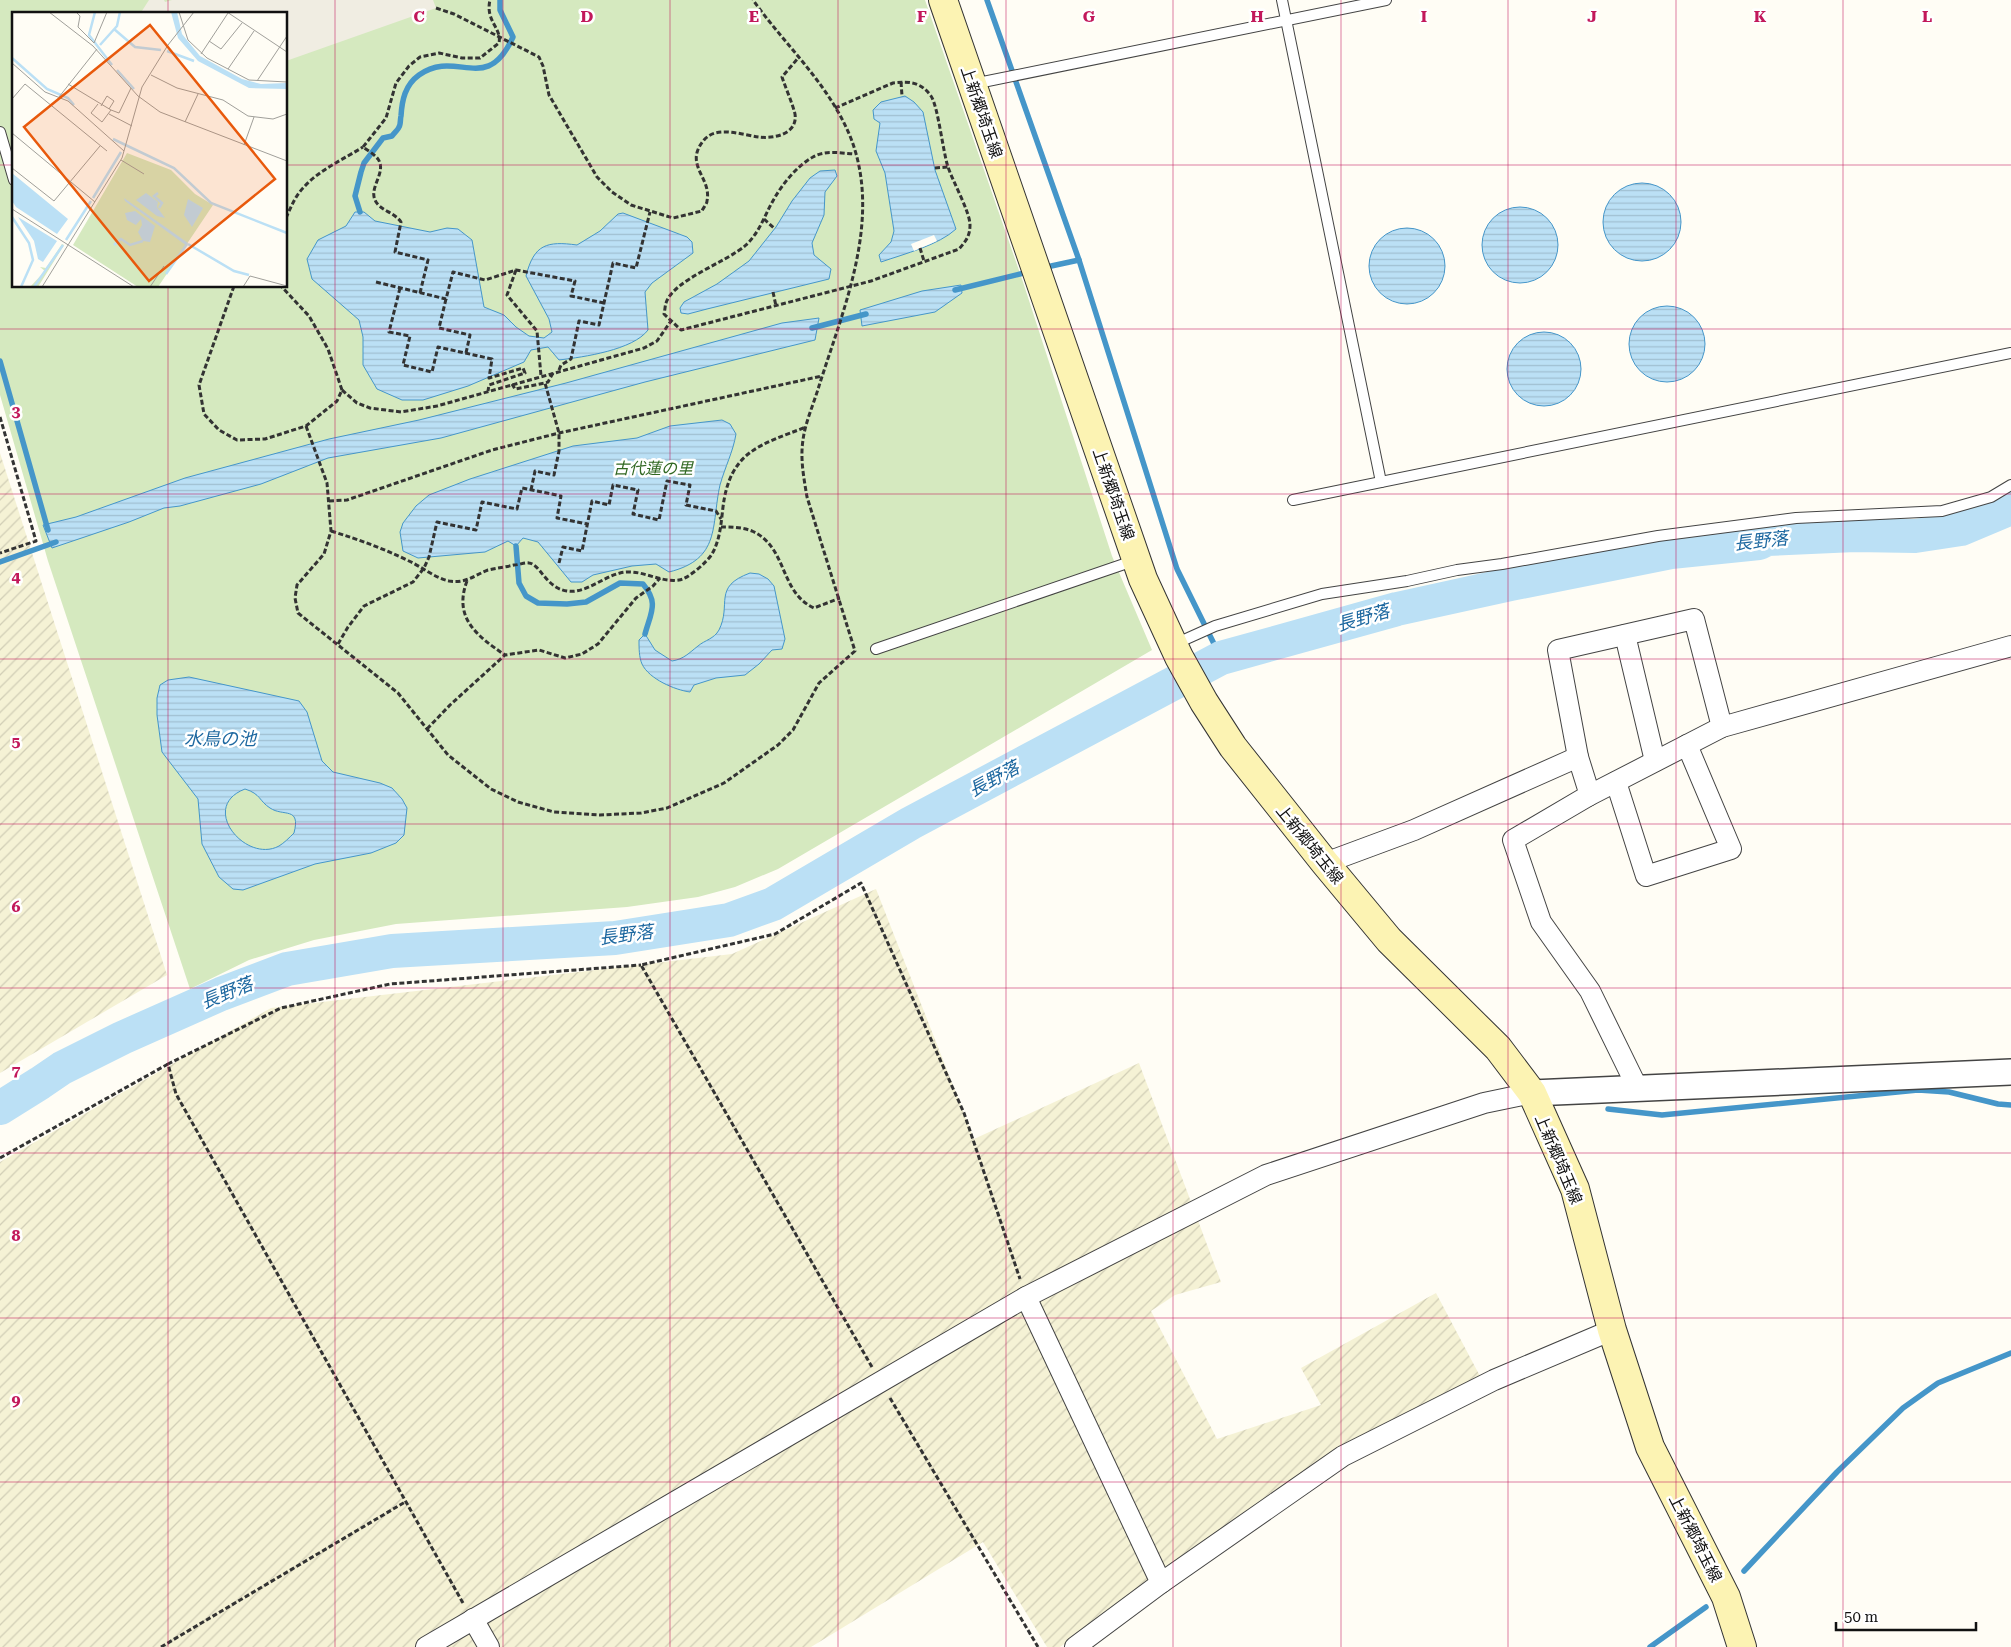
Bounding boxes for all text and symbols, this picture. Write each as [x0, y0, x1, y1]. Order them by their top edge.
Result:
text: C [413, 7, 425, 26]
text: D [581, 7, 594, 26]
text: E [749, 7, 759, 26]
text: F [917, 7, 927, 26]
text: G [1083, 7, 1096, 26]
text: H [1250, 7, 1264, 26]
text: I [1421, 7, 1427, 26]
text: J [1587, 7, 1597, 26]
text: K [1754, 7, 1767, 26]
text: L [1922, 7, 1932, 26]
inset map [12, 12, 288, 288]
street label: 上新郷埼玉線 [957, 64, 1006, 161]
text: 3 [12, 402, 21, 421]
street label: 上新郷埼玉線 [1089, 446, 1138, 543]
park label: 古代蓮の里 [613, 459, 694, 478]
water label: 長野落 [1733, 527, 1792, 554]
text: 4 [12, 567, 21, 586]
water label: 長野落 [1334, 599, 1395, 635]
water label: 水鳥の池 [184, 728, 258, 749]
text: 5 [12, 732, 21, 751]
water label: 長野落 [965, 755, 1025, 801]
street label: 上新郷埼玉線 [1272, 801, 1347, 888]
text: 6 [12, 897, 21, 916]
water label: 長野落 [598, 920, 657, 948]
water label: 長野落 [198, 972, 259, 1012]
text: 7 [12, 1061, 21, 1080]
street label: 上新郷埼玉線 [1531, 1111, 1586, 1207]
text: 8 [12, 1226, 21, 1245]
text: 9 [12, 1391, 21, 1410]
street label: 上新郷埼玉線 [1665, 1491, 1726, 1585]
scale bar [1836, 1600, 1976, 1632]
text: 50 m [1844, 1608, 1879, 1626]

